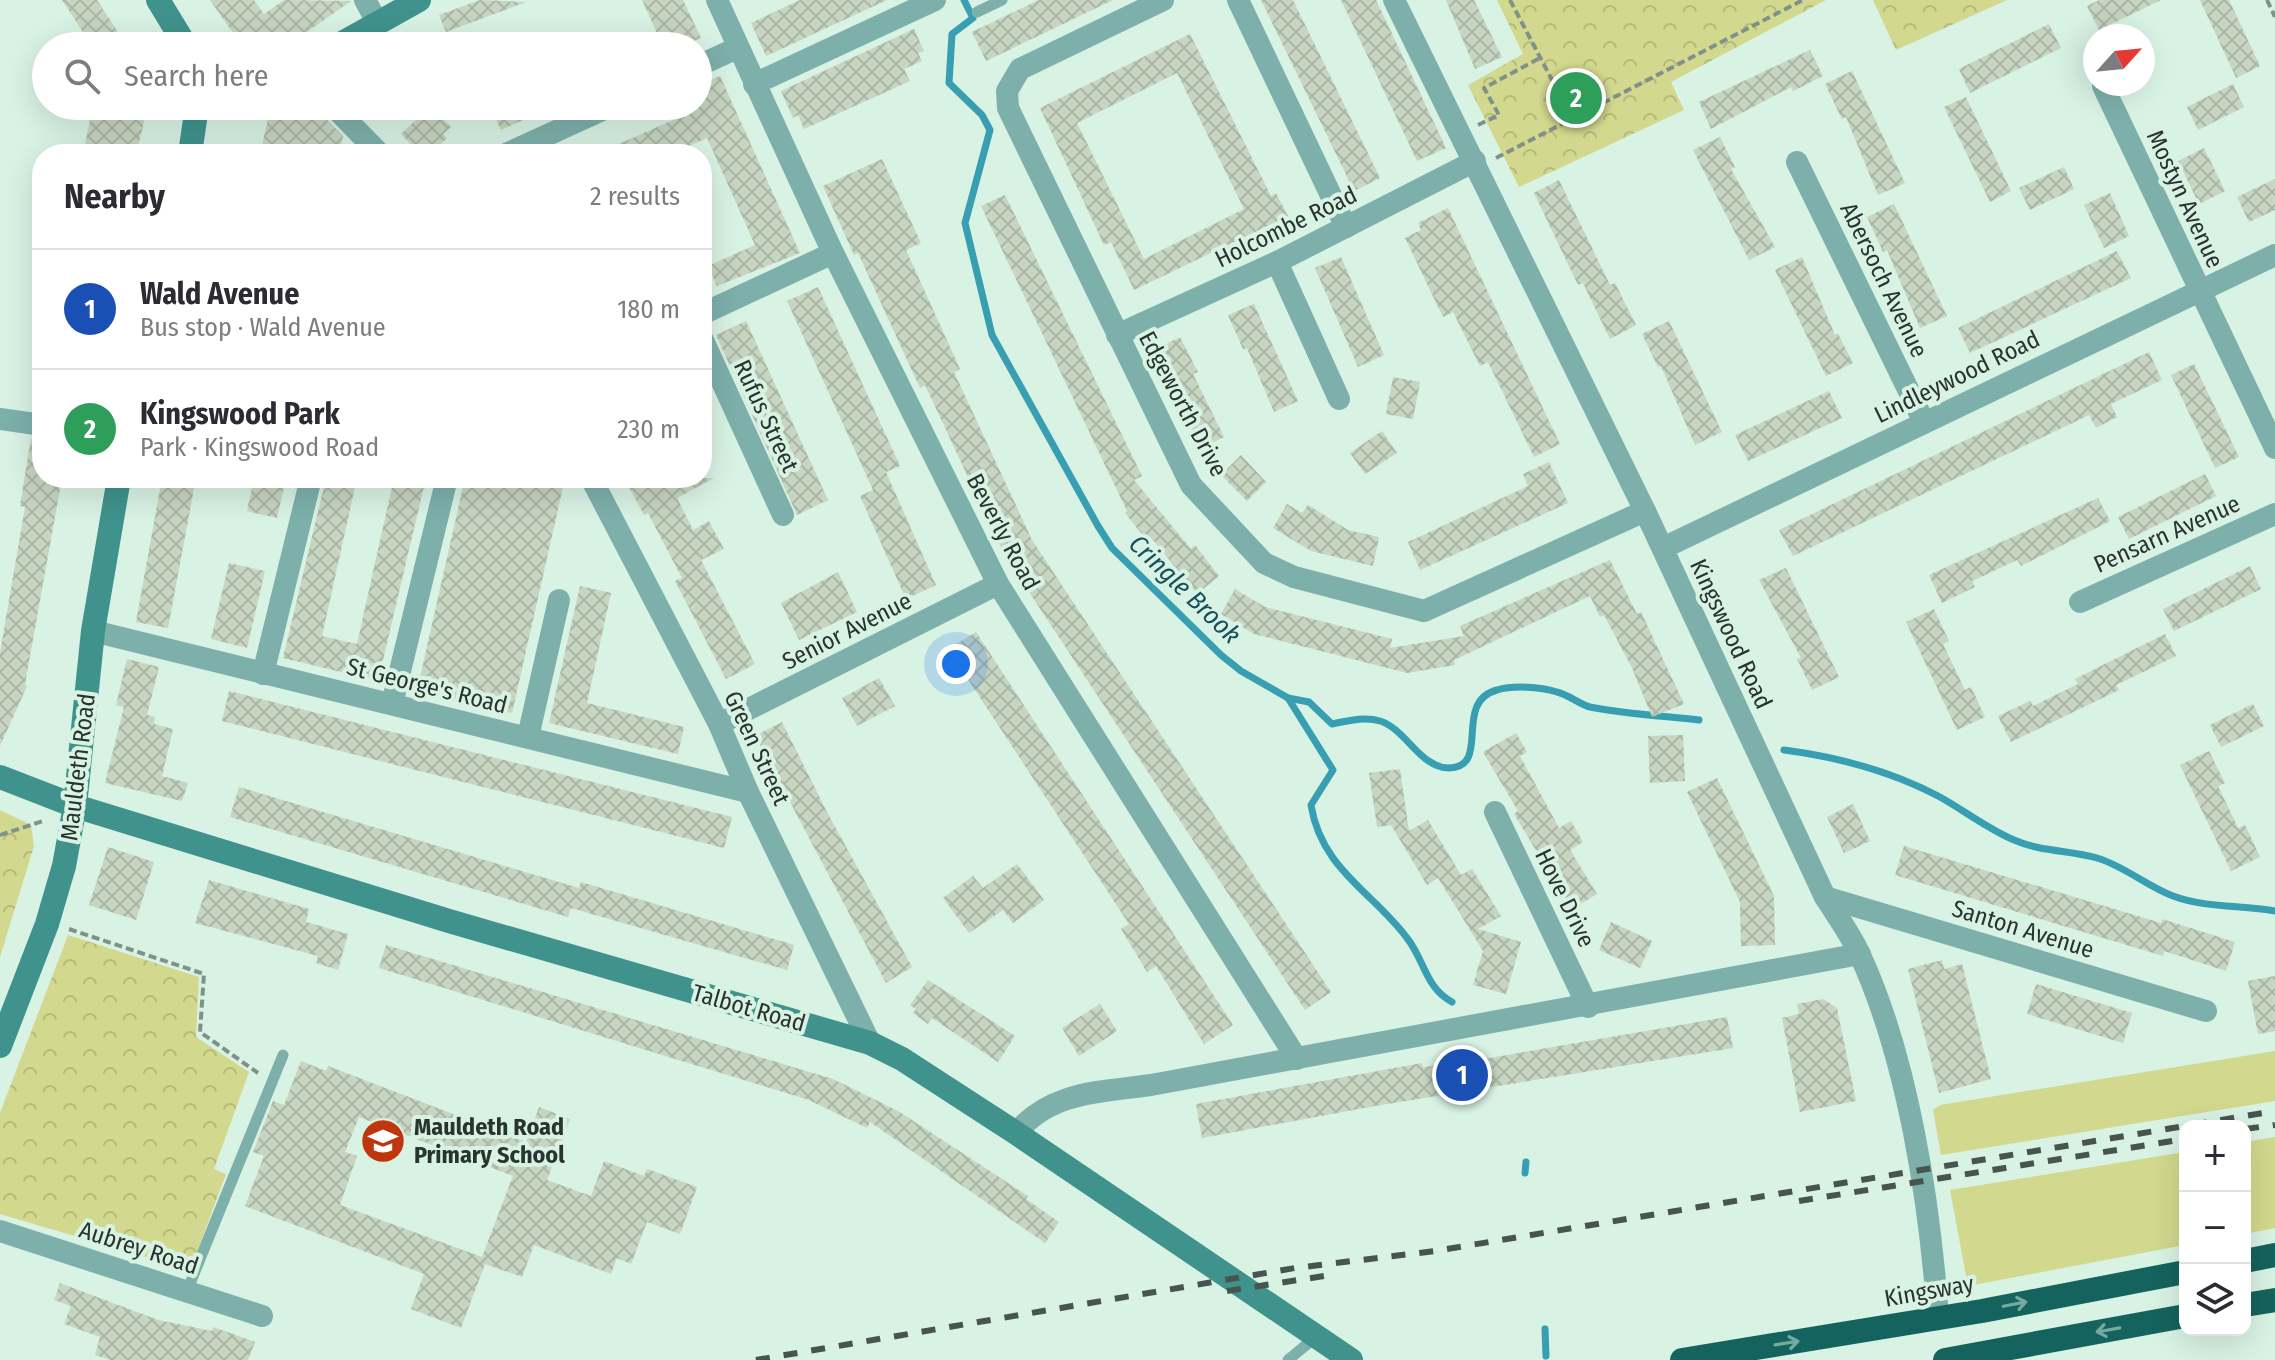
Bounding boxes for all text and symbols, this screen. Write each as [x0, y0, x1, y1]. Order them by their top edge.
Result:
north arrow [2083, 24, 2155, 96]
search box [32, 32, 712, 120]
icon: search [60, 54, 104, 98]
text: Search here [124, 58, 269, 94]
pin: 2 [1550, 68, 1602, 128]
street label: Mostyn Avenue [2141, 126, 2229, 272]
text: Nearby [64, 176, 165, 217]
text: 2 results [590, 181, 680, 212]
street label: Holcombe Road [1211, 181, 1361, 273]
street label: Abersoch Avenue [1834, 198, 1934, 362]
text: Wald Avenue [140, 276, 299, 312]
text: 1 [85, 294, 96, 325]
text: 180 m [617, 294, 680, 325]
text: Bus stop · Wald Avenue [140, 312, 386, 343]
street label: Lindleywood Road [1870, 325, 2044, 429]
street label: Edgeworth Drive [1133, 327, 1233, 481]
street label: Rufus Street [728, 356, 804, 477]
text: Kingswood Park [140, 396, 340, 432]
text: 2 [84, 414, 96, 445]
text: 230 m [617, 414, 680, 445]
text: Park · Kingswood Road [140, 432, 379, 463]
street label: Beverly Road [961, 469, 1045, 595]
street label: Pensarn Avenue [2090, 489, 2244, 579]
water label: Cringle Brook [1122, 528, 1247, 650]
street label: Kingswood Road [1684, 555, 1778, 713]
street label: Senior Avenue [778, 586, 916, 676]
your location [936, 644, 976, 684]
street label: St George's Road [344, 653, 510, 719]
street label: Green Street [718, 687, 796, 810]
street label: Mauldeth Road [55, 692, 101, 842]
street label: Hove Drive [1529, 844, 1601, 952]
street label: Santon Avenue [1949, 894, 2097, 964]
street label: Talbot Road [689, 978, 809, 1038]
pin: 1 [1436, 1045, 1488, 1105]
place label: Mauldeth Road Primary School [414, 1113, 565, 1169]
school or university icon: Mauldeth Road Primary School [359, 1117, 407, 1165]
map controls [2179, 1120, 2251, 1336]
button: + [2179, 1120, 2251, 1192]
button: − [2179, 1192, 2251, 1264]
street label: Aubrey Road [76, 1216, 202, 1280]
button: layers [2179, 1264, 2251, 1336]
street label: Kingsway [1882, 1269, 1976, 1313]
one-way arrow [2001, 1296, 2027, 1311]
one-way arrow [2096, 1324, 2121, 1339]
one-way arrow [1773, 1334, 1799, 1349]

